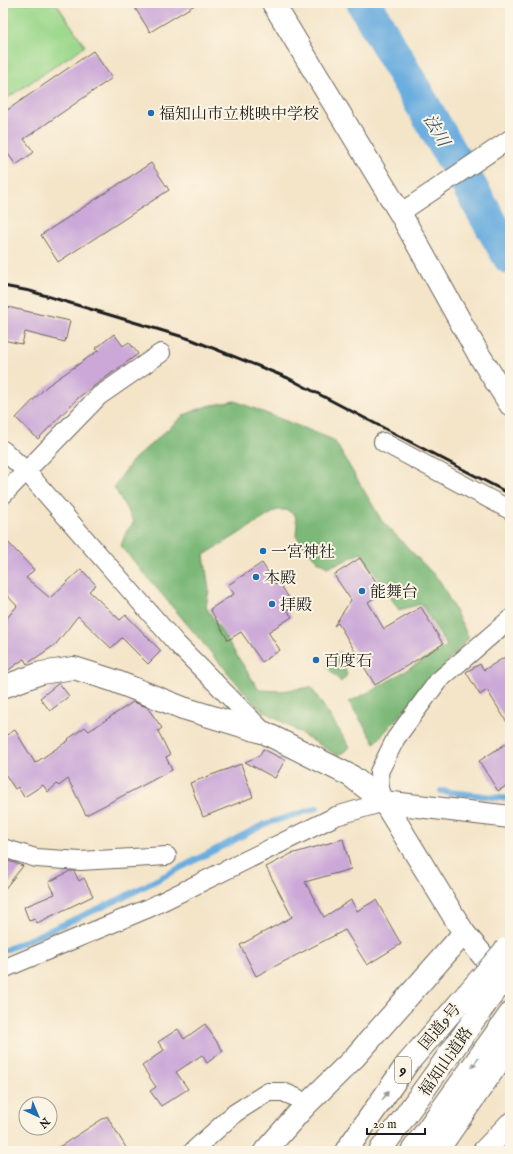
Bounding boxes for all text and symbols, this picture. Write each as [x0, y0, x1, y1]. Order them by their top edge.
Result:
place label: 福知山市立桃映中学校 [159, 105, 319, 125]
marker: 福知山市立桃映中学校 [146, 108, 156, 118]
water label: 法川 [418, 111, 454, 152]
place label: 一宮神社 [271, 543, 335, 563]
marker: 一宮神社 [258, 546, 268, 556]
place label: 本殿 [264, 569, 296, 589]
marker: 本殿 [251, 572, 261, 582]
place label: 能舞台 [370, 583, 418, 603]
marker: 能舞台 [357, 586, 367, 596]
place label: 拝殿 [280, 596, 312, 616]
marker: 拝殿 [267, 599, 277, 609]
place label: 百度石 [324, 652, 372, 672]
marker: 百度石 [311, 655, 321, 665]
street label: 国道9号 [415, 1000, 466, 1055]
street label: 福知山道路 [415, 1024, 478, 1101]
road number: 9 [395, 1057, 411, 1083]
one-way arrow [471, 1058, 479, 1068]
one-way arrow [381, 1091, 389, 1101]
north arrow [18, 1096, 58, 1136]
scale bar [367, 1110, 425, 1136]
text: N [36, 1113, 53, 1131]
text: 20 m [373, 1117, 396, 1132]

